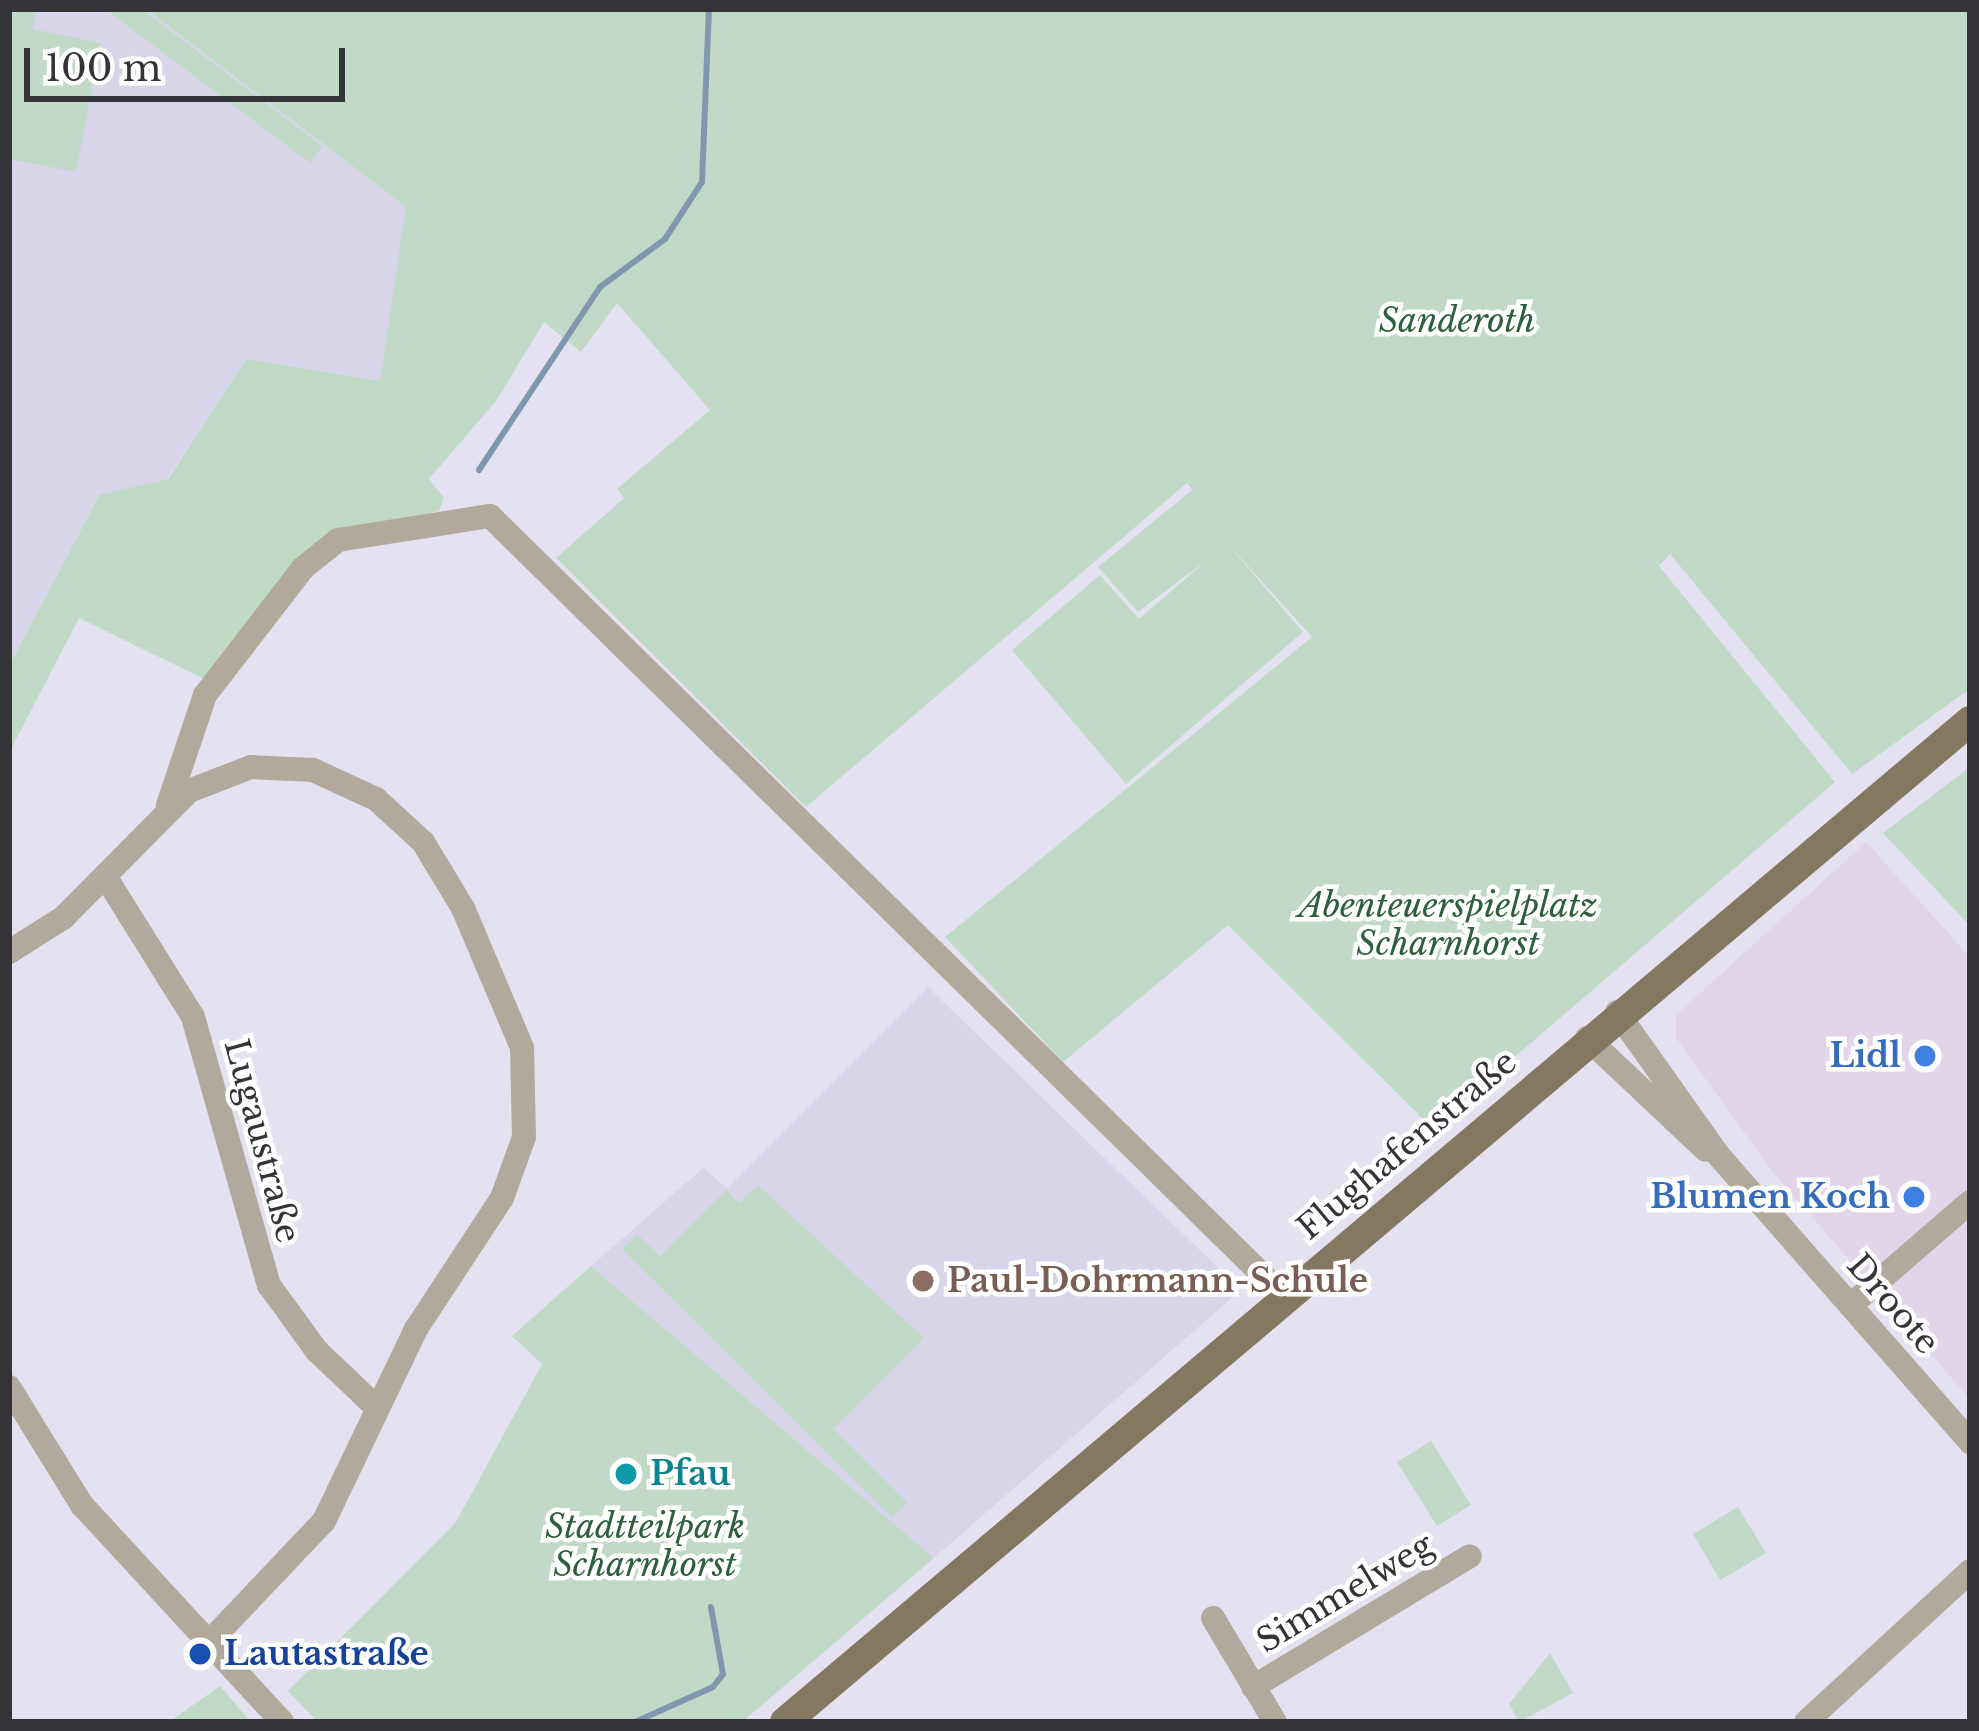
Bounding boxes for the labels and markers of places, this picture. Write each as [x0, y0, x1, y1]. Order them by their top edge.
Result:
place label: Lidl [1830, 1036, 1901, 1076]
marker: Lidl [1912, 1043, 1938, 1069]
place label: Blumen Koch [1650, 1177, 1890, 1217]
marker: Blumen Koch [1901, 1184, 1927, 1210]
place label: Paul-Dohrmann-Schule [947, 1261, 1368, 1301]
marker: Paul-Dohrmann-Schule [910, 1268, 936, 1294]
place label: Pfau [650, 1454, 731, 1494]
marker: Pfau [613, 1461, 639, 1487]
place label: Lautastraße [224, 1634, 429, 1674]
marker: Lautastraße [187, 1641, 213, 1667]

